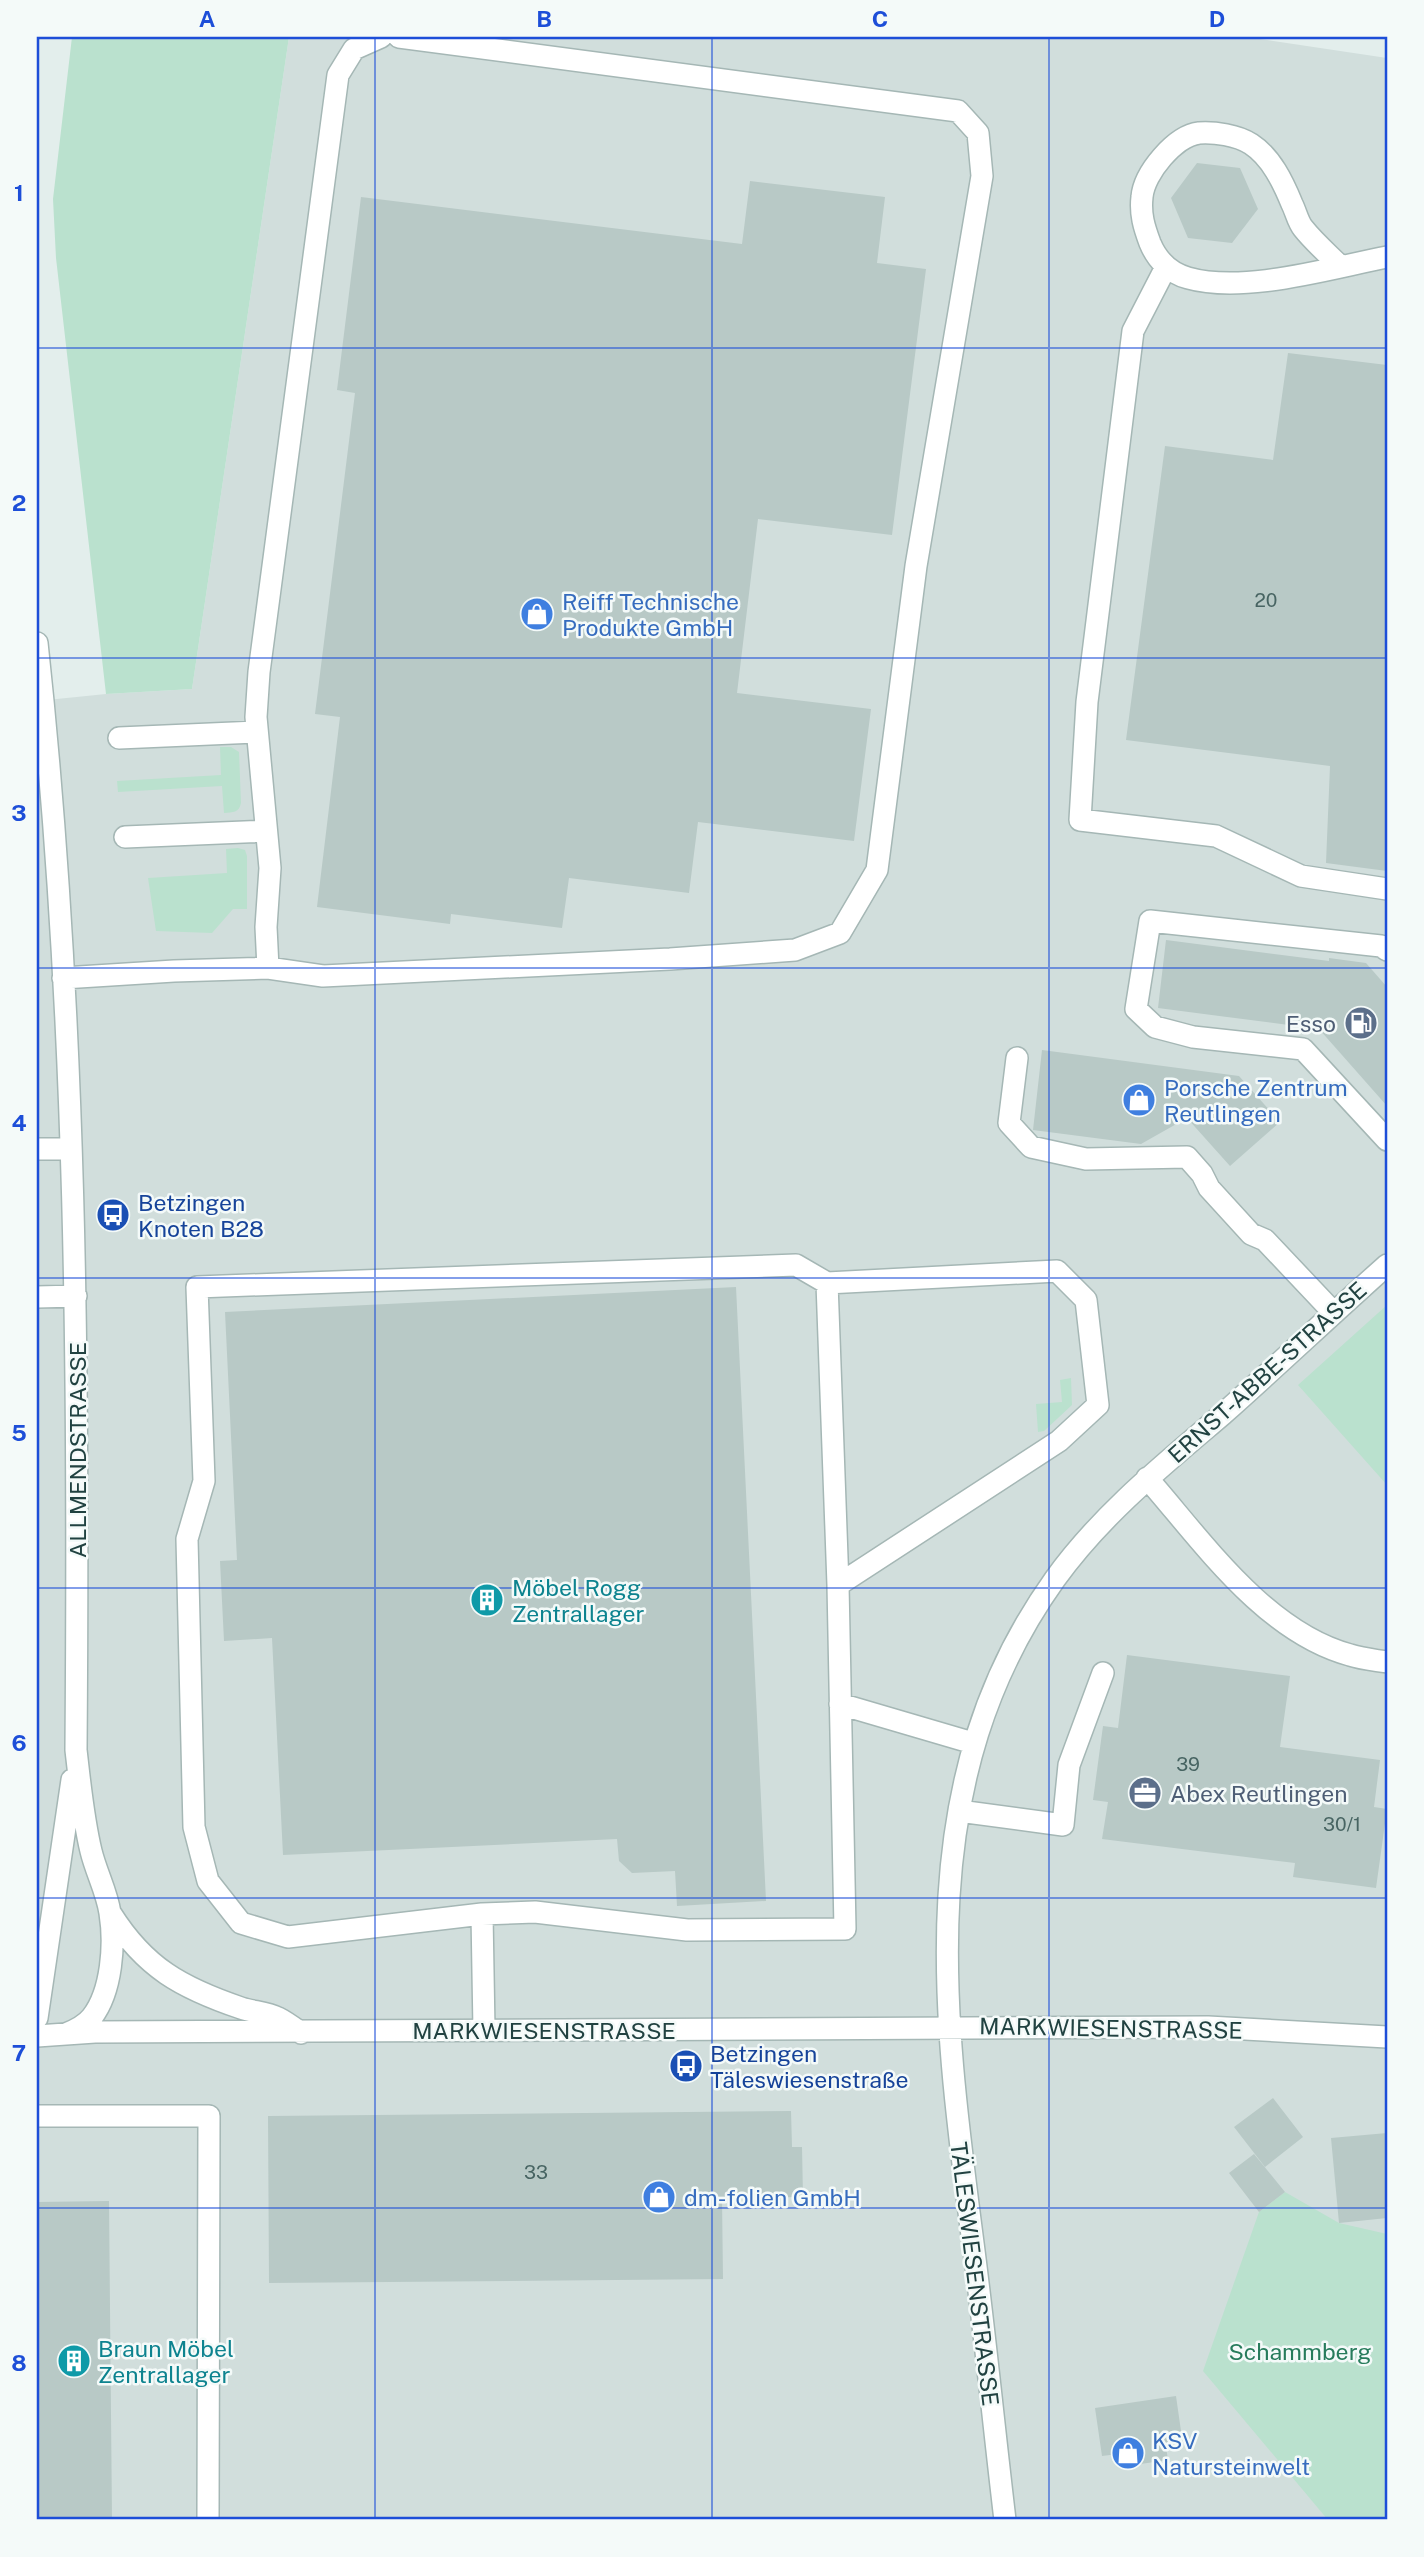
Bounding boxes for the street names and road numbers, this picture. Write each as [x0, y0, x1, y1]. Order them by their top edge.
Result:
street label: ERNST-ABBE-STRASSE [1162, 1276, 1372, 1468]
street label: ALLMENDSTRASSE [64, 1342, 91, 1558]
street label: MARKWIESENSTRASSE [979, 2012, 1243, 2044]
street label: MARKWIESENSTRASSE [412, 2017, 676, 2044]
street label: TÄLESWIESENSTRASSE [945, 2140, 1005, 2408]

